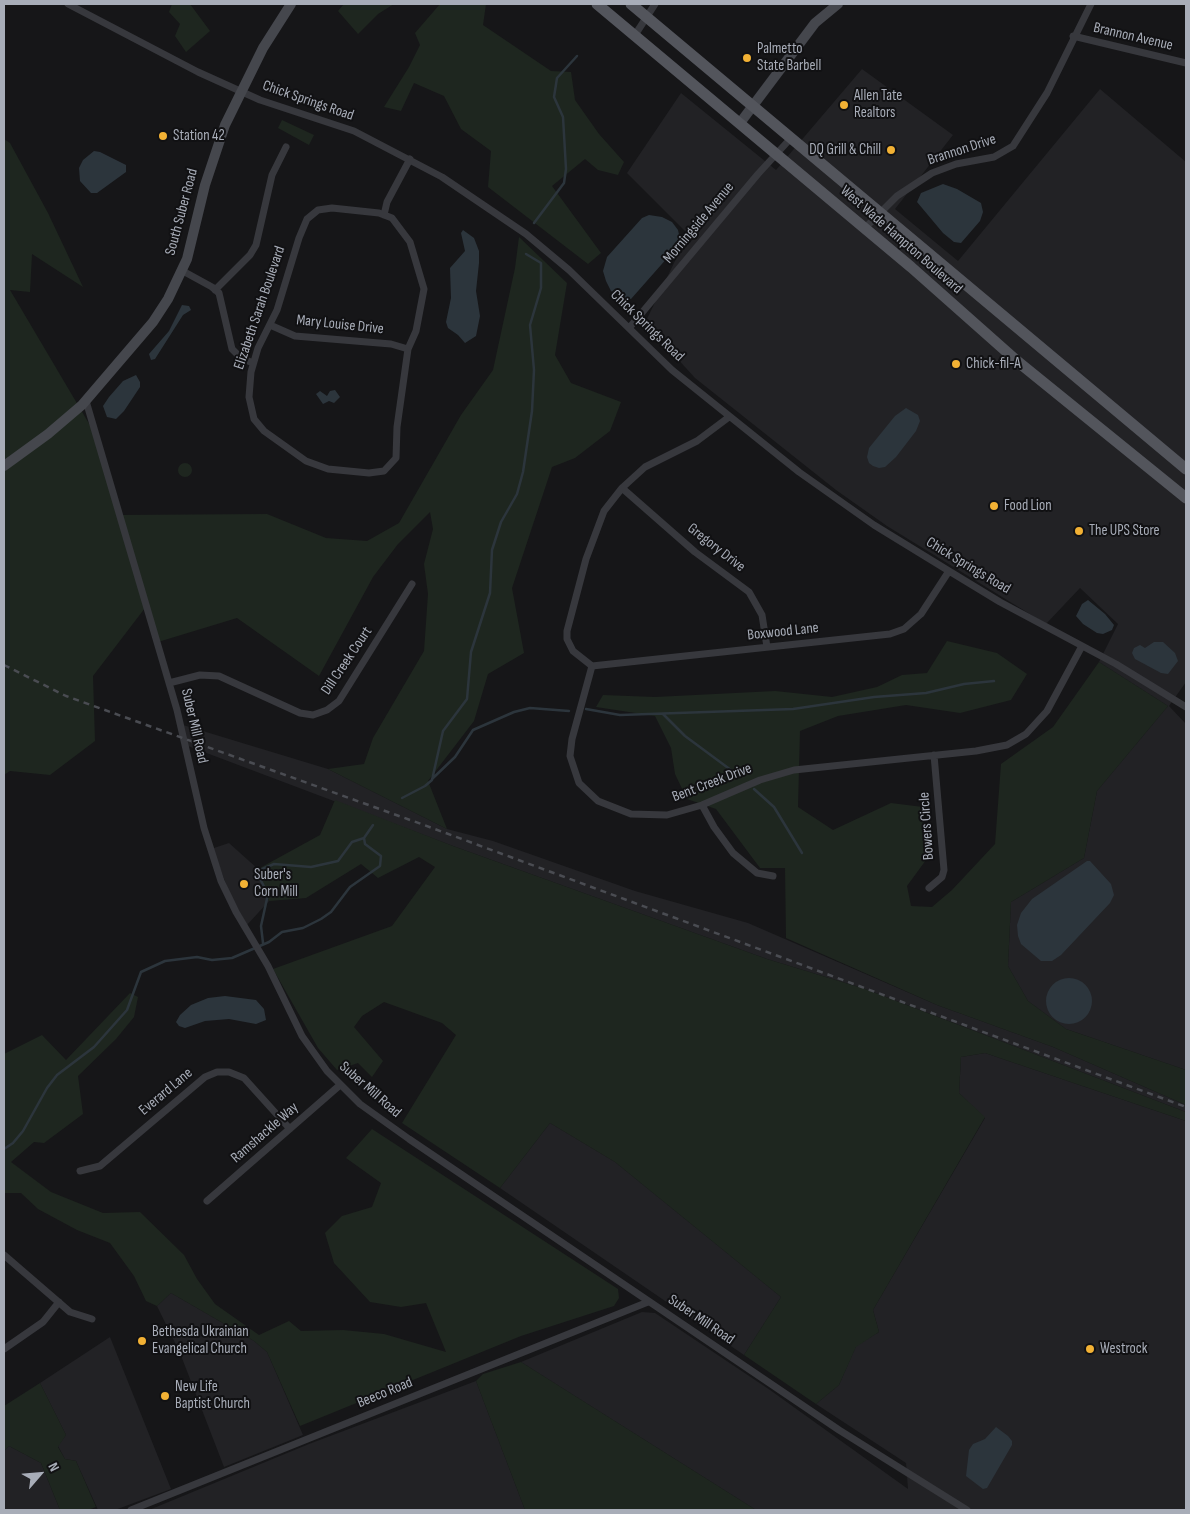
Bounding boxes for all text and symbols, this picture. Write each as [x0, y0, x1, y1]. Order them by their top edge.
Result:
street label: Brannon Avenue [1091, 19, 1175, 55]
place label: Palmetto State Barbell [757, 40, 821, 75]
marker: Palmetto State Barbell [741, 52, 753, 64]
street label: Chick Springs Road [260, 77, 356, 125]
place label: Allen Tate Realtors [854, 87, 902, 122]
marker: Allen Tate Realtors [838, 99, 850, 111]
place label: Station 42 [173, 127, 225, 145]
marker: Station 42 [157, 130, 169, 142]
street label: Brannon Drive [926, 131, 998, 169]
place label: DQ Grill & Chill [809, 141, 881, 159]
marker: DQ Grill & Chill [885, 144, 897, 156]
street label: South Suber Road [162, 167, 202, 257]
street label: Morningside Avenue [660, 179, 738, 267]
street label: West Wade Hampton Boulevard [836, 182, 966, 298]
street label: Elizabeth Sarah Boulevard [230, 244, 290, 372]
street label: Chick Springs Road [606, 286, 688, 366]
street label: Mary Louise Drive [295, 311, 385, 339]
place label: Chick-fil-A [966, 355, 1021, 373]
marker: Chick-fil-A [950, 358, 962, 370]
place label: Food Lion [1004, 497, 1052, 515]
marker: Food Lion [988, 500, 1000, 512]
street label: Gregory Drive [683, 520, 749, 576]
place label: The UPS Store [1089, 522, 1160, 540]
marker: The UPS Store [1073, 525, 1085, 537]
street label: Chick Springs Road [922, 534, 1014, 598]
street label: Boxwood Lane [746, 619, 820, 645]
street label: Dill Creek Court [318, 624, 376, 698]
street label: Suber Mill Road [177, 687, 211, 765]
street label: Bent Creek Drive [670, 760, 754, 806]
street label: Bowers Circle [916, 791, 938, 861]
place label: Suber's Corn Mill [254, 866, 298, 901]
marker: Suber's Corn Mill [238, 878, 250, 890]
street label: Suber Mill Road [335, 1058, 405, 1122]
street label: Everard Lane [136, 1064, 196, 1120]
street label: Ramshackle Way [228, 1099, 302, 1167]
street label: Suber Mill Road [664, 1291, 738, 1349]
place label: Bethesda Ukrainian Evangelical Church [152, 1323, 249, 1358]
marker: Bethesda Ukrainian Evangelical Church [136, 1335, 148, 1347]
place label: Westrock [1100, 1340, 1148, 1358]
marker: Westrock [1084, 1343, 1096, 1355]
street label: Beeco Road [355, 1374, 415, 1412]
place label: New Life Baptist Church [175, 1378, 250, 1413]
marker: New Life Baptist Church [159, 1390, 171, 1402]
north arrow [15, 1449, 65, 1499]
text: N [45, 1460, 63, 1474]

